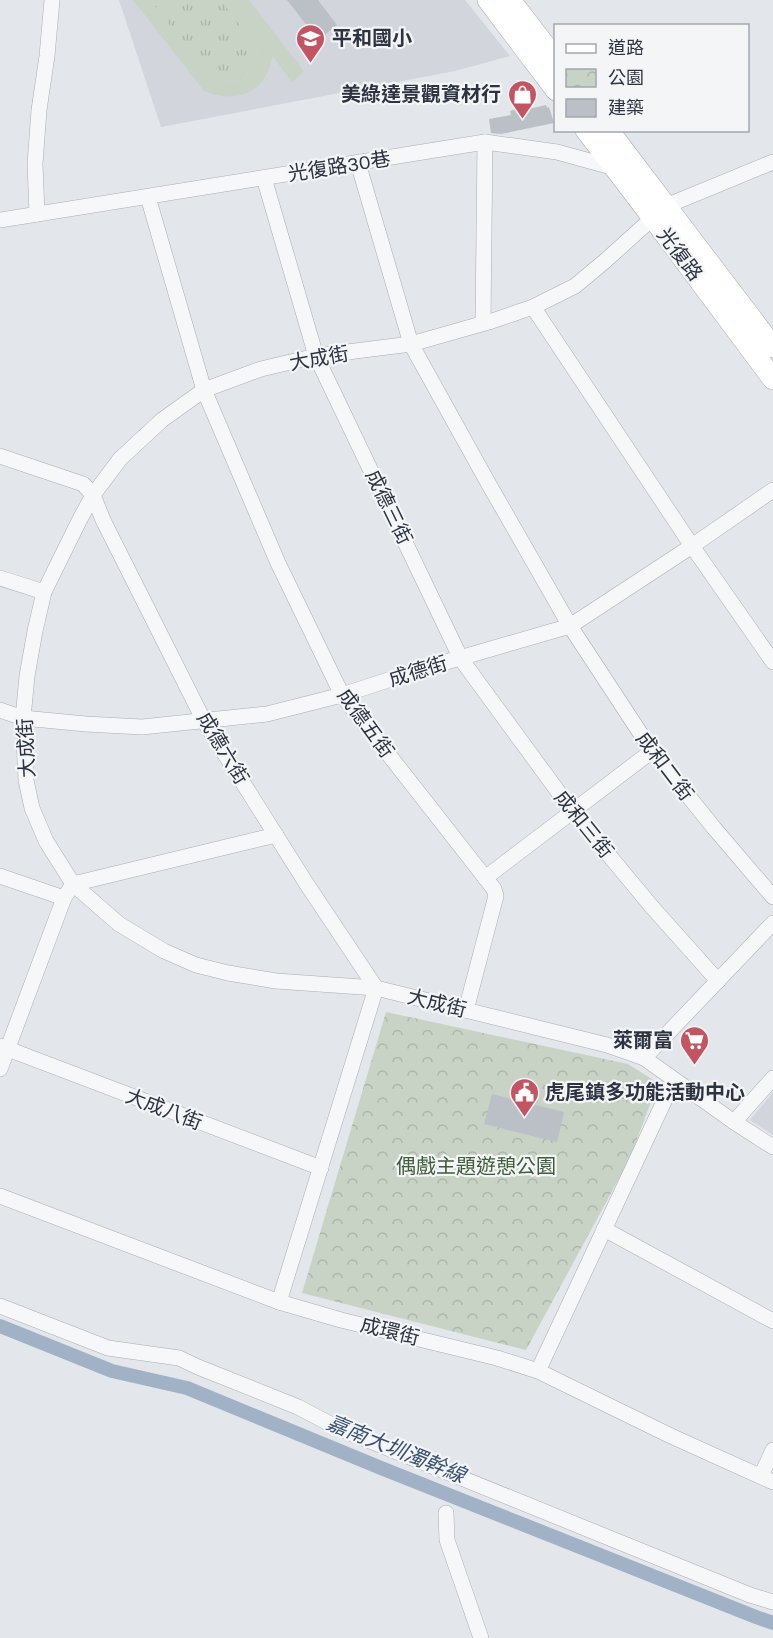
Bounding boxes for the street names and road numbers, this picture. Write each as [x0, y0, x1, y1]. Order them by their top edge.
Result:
street label: 光復路30巷 [286, 147, 392, 186]
street label: 光復路 [652, 223, 707, 285]
street label: 大成街 [288, 342, 351, 375]
street label: 成德三街 [361, 466, 416, 548]
street label: 成德街 [386, 652, 450, 691]
street label: 成德五街 [333, 684, 398, 762]
street label: 成德六街 [192, 708, 253, 788]
street label: 大成街 [13, 717, 40, 779]
street label: 成和二街 [631, 727, 698, 805]
street label: 成和三街 [550, 786, 618, 863]
street label: 大成街 [405, 985, 469, 1022]
street label: 大成八街 [122, 1084, 205, 1135]
street label: 成環街 [358, 1313, 422, 1350]

